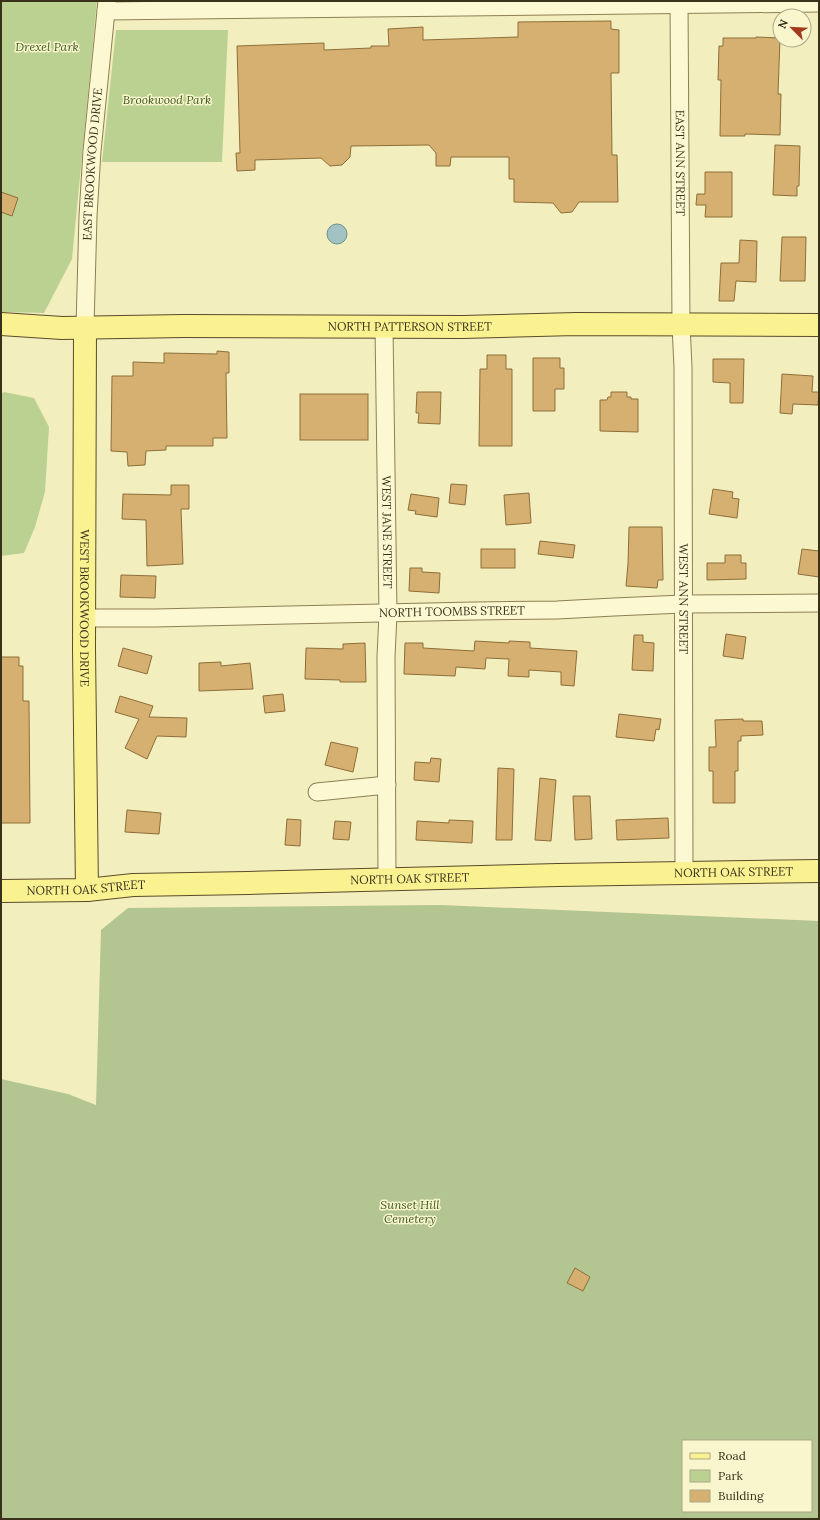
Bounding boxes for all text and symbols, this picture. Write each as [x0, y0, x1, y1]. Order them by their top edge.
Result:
north arrow [772, 8, 812, 48]
text: N [775, 17, 791, 31]
park label: Drexel Park [15, 39, 79, 54]
street label: EAST BROOKWOOD DRIVE [79, 87, 105, 241]
park label: Brookwood Park [123, 92, 211, 107]
street label: EAST ANN STREET [673, 110, 688, 217]
street label: NORTH PATTERSON STREET [328, 318, 492, 334]
street label: WEST JANE STREET [379, 475, 396, 589]
street label: WEST BROOKWOOD DRIVE [77, 529, 92, 687]
street label: WEST ANN STREET [676, 544, 692, 655]
street label: NORTH TOOMBS STREET [379, 602, 525, 620]
street label: NORTH OAK STREET [674, 863, 794, 880]
street label: NORTH OAK STREET [350, 869, 470, 887]
street label: NORTH OAK STREET [26, 877, 146, 898]
park label: Sunset Hill Cemetery [380, 1197, 440, 1226]
legend [682, 1440, 812, 1512]
text: Road [718, 1448, 746, 1463]
text: Park [718, 1468, 744, 1483]
text: Building [718, 1488, 764, 1503]

